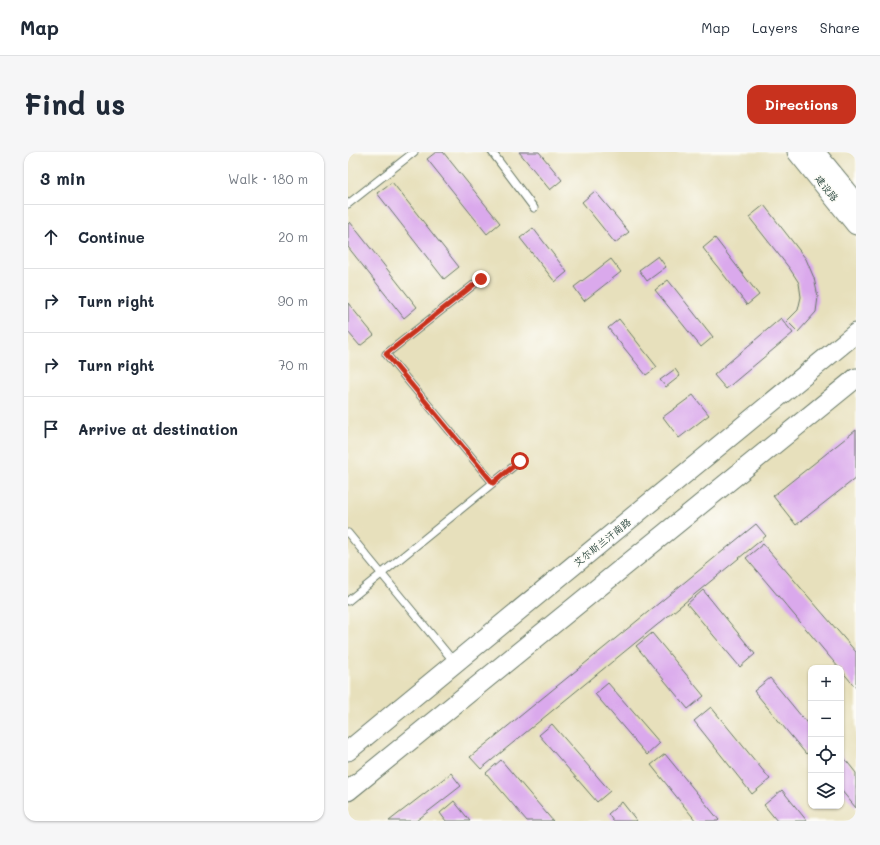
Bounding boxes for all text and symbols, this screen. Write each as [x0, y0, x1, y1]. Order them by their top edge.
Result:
text: Map [20, 15, 59, 40]
text: Map [701, 18, 730, 37]
text: Layers [752, 18, 798, 37]
text: Share [820, 18, 860, 37]
button: Directions [747, 85, 856, 124]
text: Find us [24, 86, 125, 122]
text: 3 min [40, 167, 85, 189]
text: Walk · 180 m [228, 170, 308, 187]
street label: 建设路 [812, 172, 842, 204]
icon: ahead [40, 226, 62, 248]
text: Continue [78, 227, 145, 247]
text: 20 m [278, 228, 308, 245]
route end [472, 270, 490, 288]
icon: right [40, 290, 62, 312]
text: Turn right [78, 291, 155, 311]
text: 90 m [278, 292, 308, 309]
icon: right [40, 354, 62, 376]
text: Turn right [78, 355, 155, 375]
text: 70 m [278, 356, 308, 373]
icon: arrive [40, 418, 62, 440]
text: Arrive at destination [78, 419, 238, 439]
route start [511, 452, 529, 470]
street label: 艾尔斯兰汗南路 [570, 515, 634, 569]
map controls [808, 665, 844, 809]
button: + [808, 665, 844, 701]
button: − [808, 701, 844, 737]
button: locate [808, 737, 844, 773]
button: layers [808, 773, 844, 809]

